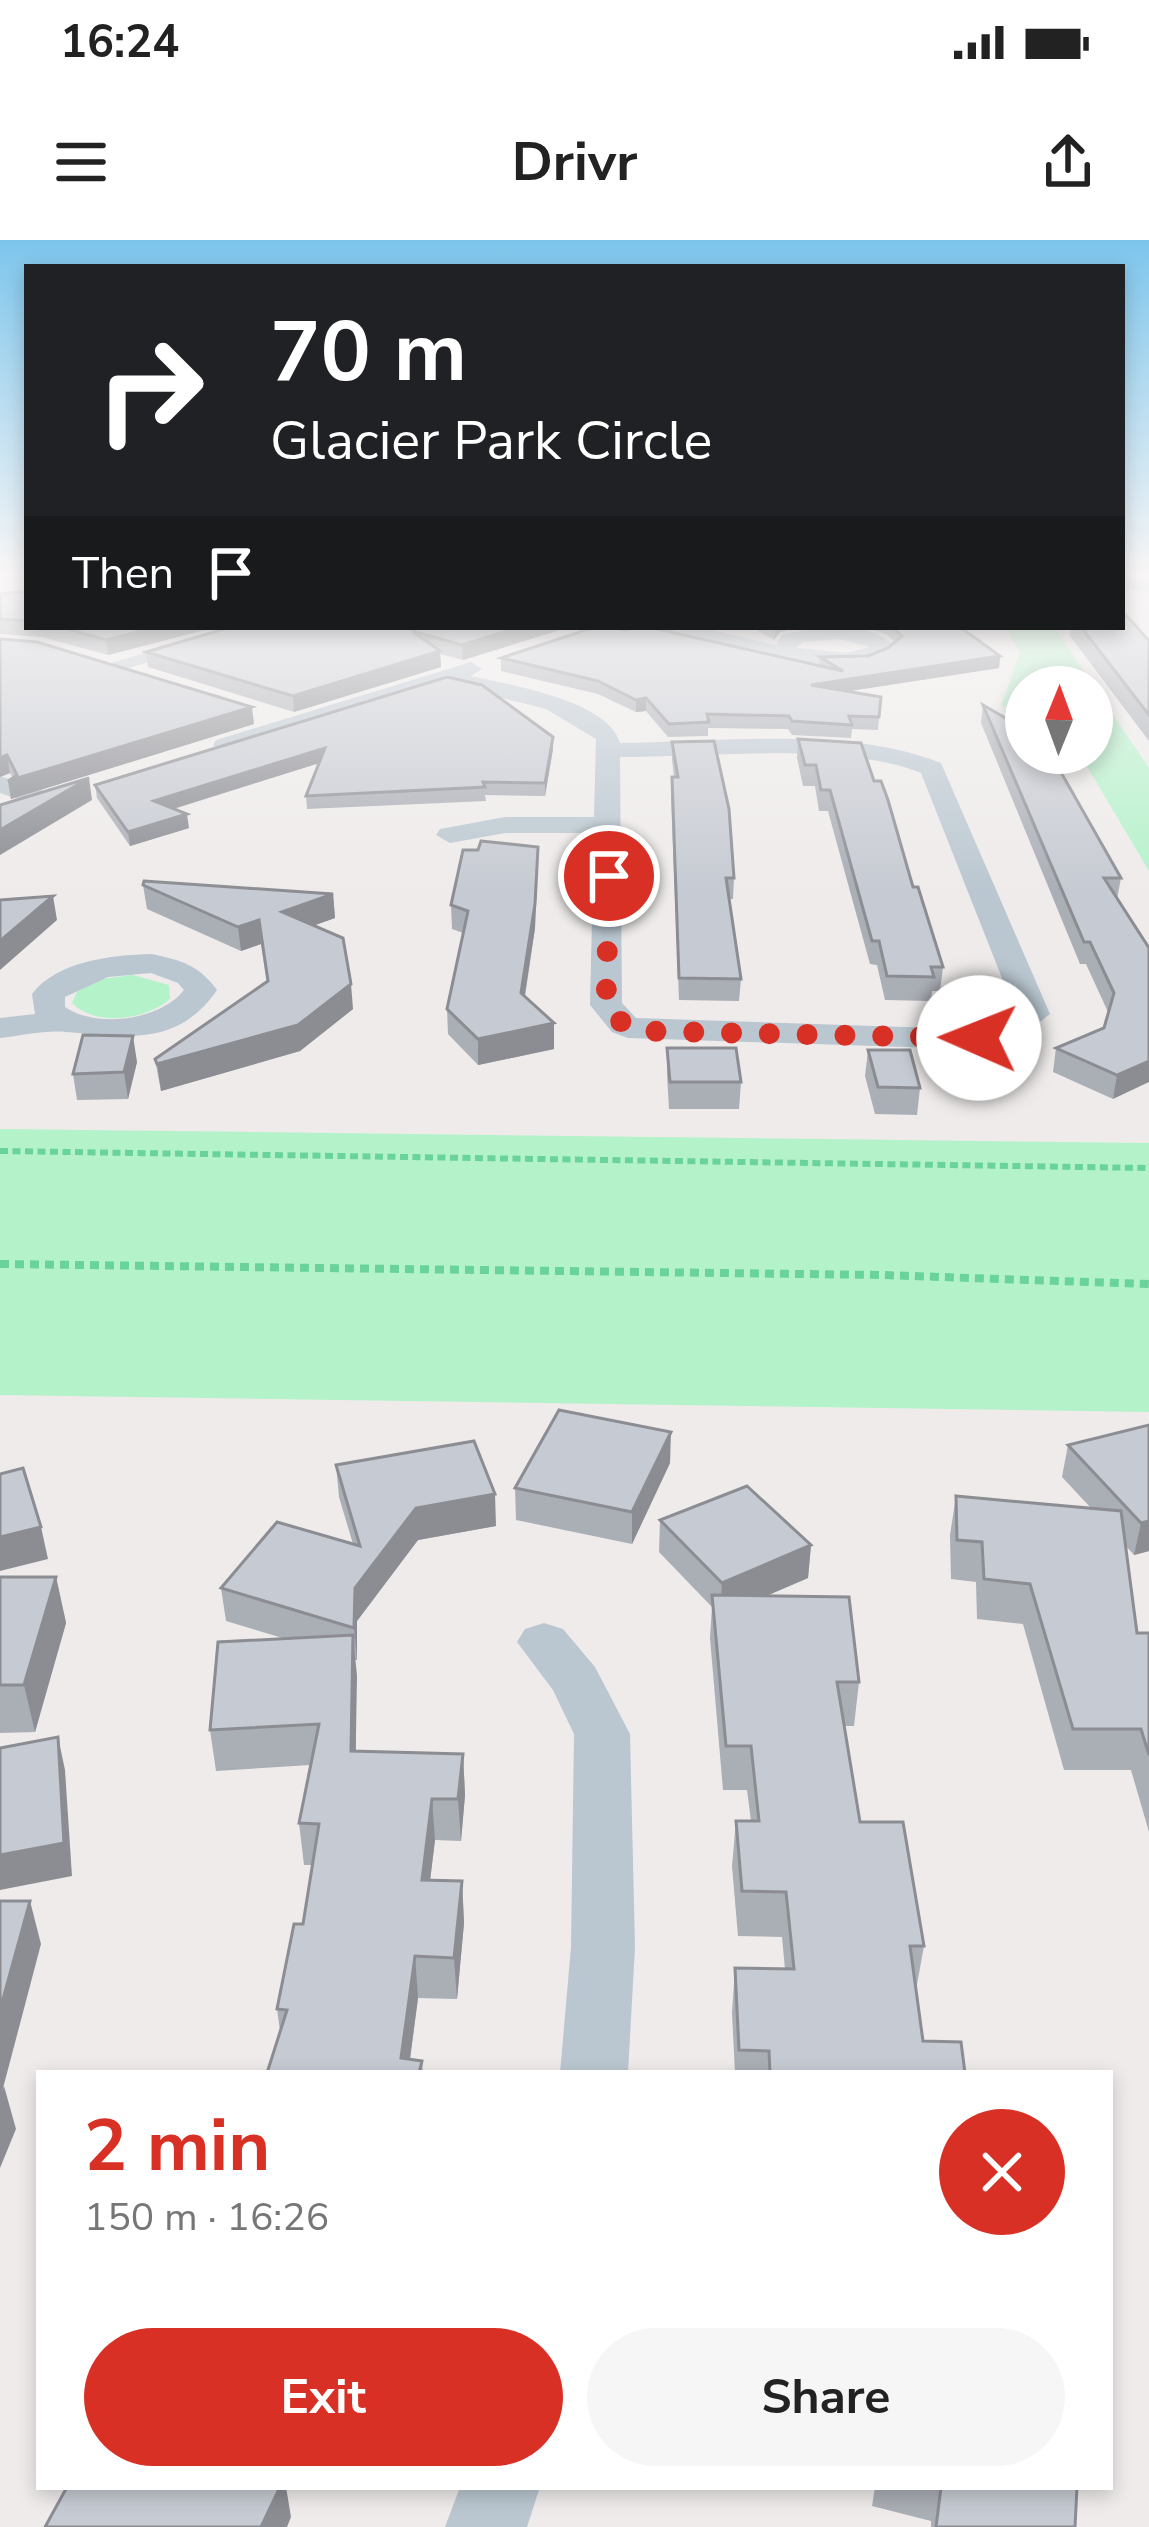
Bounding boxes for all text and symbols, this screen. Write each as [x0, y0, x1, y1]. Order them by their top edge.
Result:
text: 16:24 [60, 12, 179, 73]
text: Drivr [512, 125, 637, 199]
icon: menu [48, 129, 114, 195]
icon: share [1035, 129, 1101, 195]
text: 70 m [270, 295, 467, 410]
icon: right [72, 312, 228, 468]
text: Glacier Park Circle [270, 404, 712, 478]
icon: arrive [198, 540, 264, 606]
text: Then [72, 543, 174, 604]
north arrow [1005, 666, 1113, 774]
map controls [1005, 666, 1113, 774]
pin [558, 825, 660, 927]
icon: arrive [576, 843, 642, 909]
position arrow [916, 975, 1042, 1101]
text: 2 min [84, 2097, 270, 2195]
button: close [939, 2109, 1065, 2235]
text: 150 m · 16:26 [84, 2191, 329, 2244]
button: Exit [84, 2328, 563, 2466]
button: Share [587, 2328, 1065, 2466]

